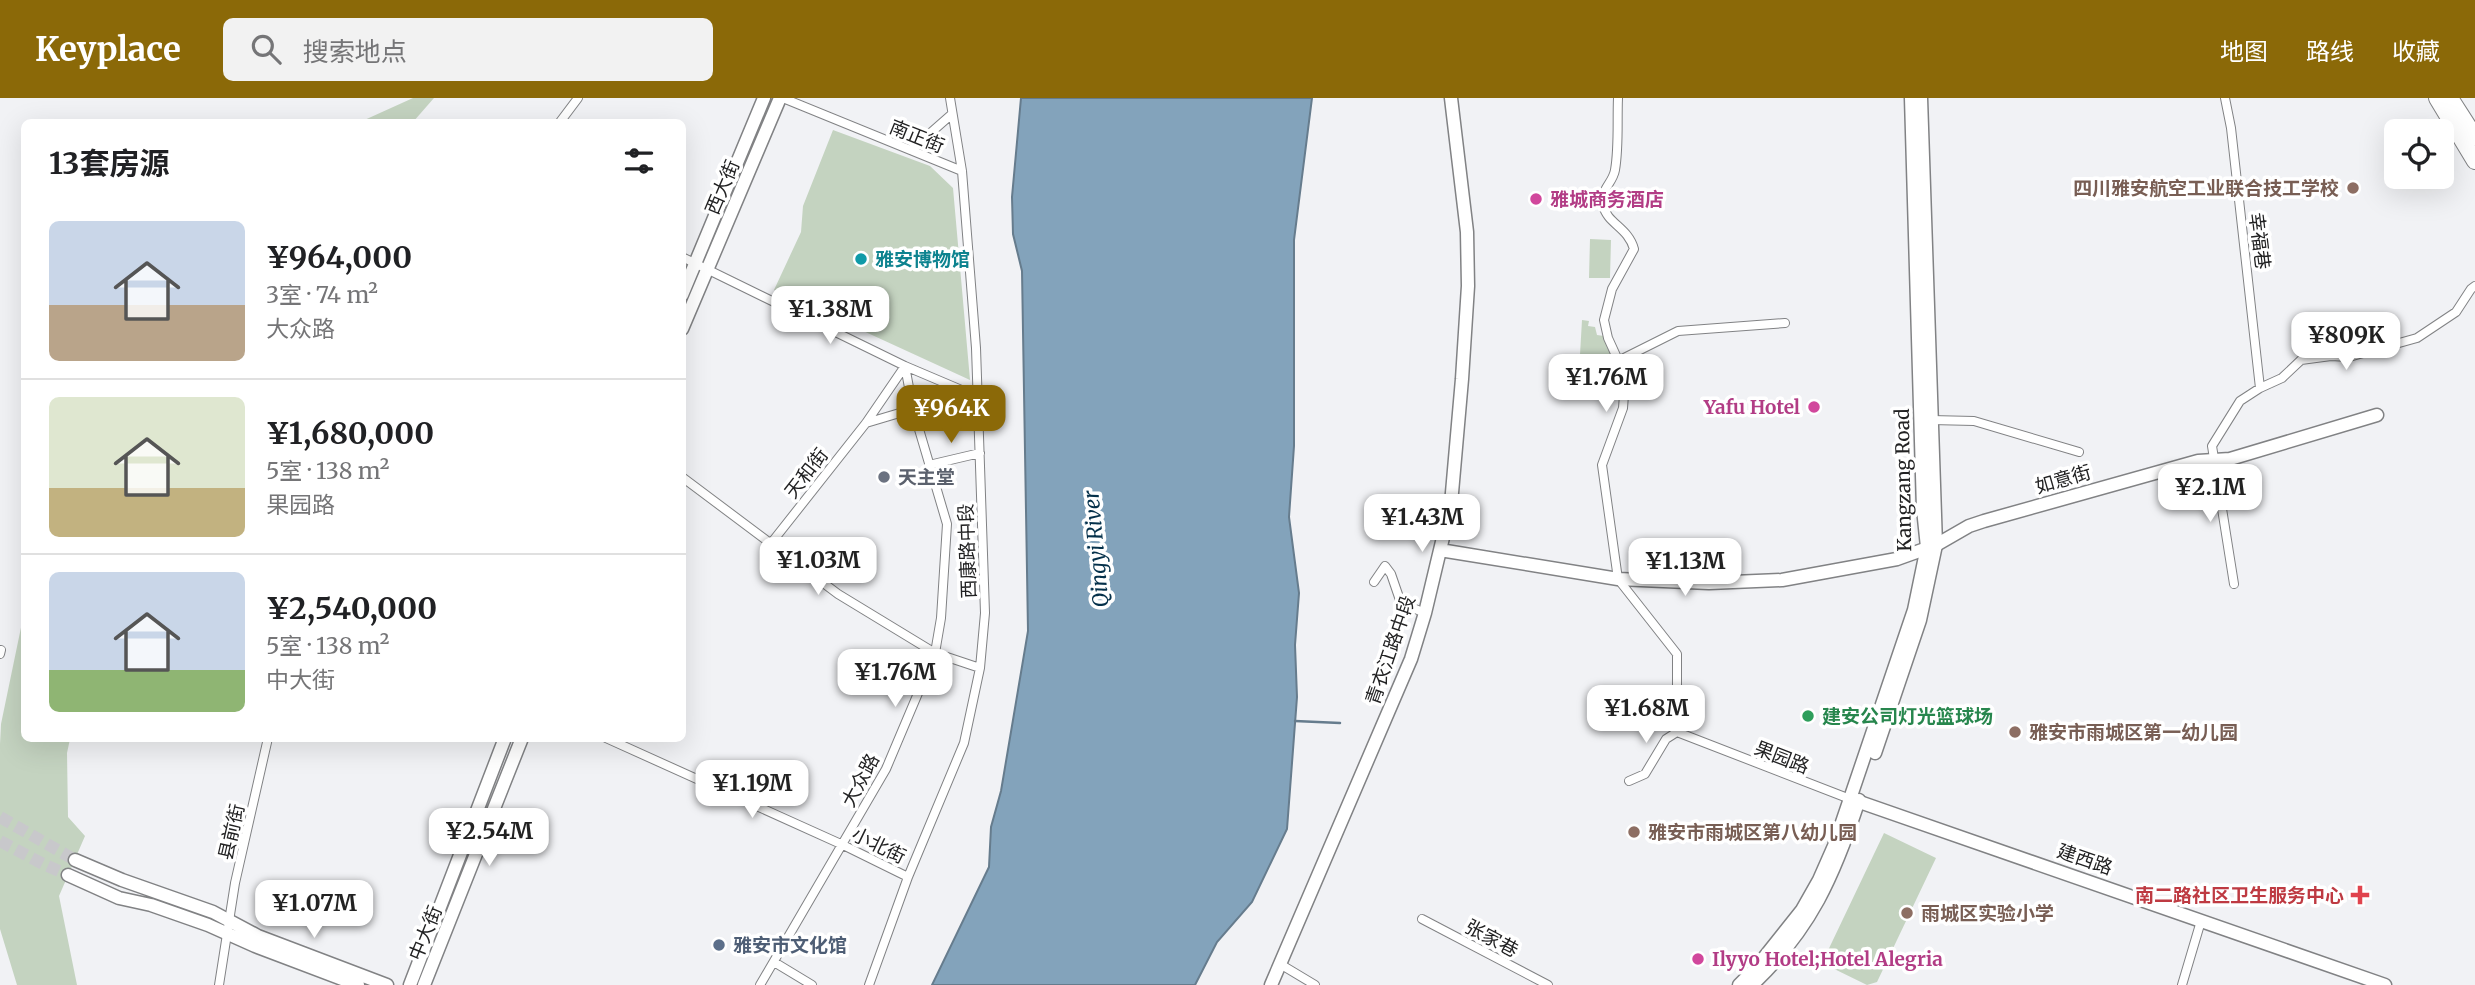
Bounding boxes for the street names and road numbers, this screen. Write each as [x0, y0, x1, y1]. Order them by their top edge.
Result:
street label: 南正街 [886, 114, 948, 158]
street label: 西大街 [700, 156, 744, 218]
street label: 幸福巷 [2245, 211, 2275, 271]
street label: Kangzang Road [1890, 408, 1916, 552]
street label: 天和街 [779, 443, 833, 503]
street label: 如意街 [2032, 460, 2094, 498]
street label: 西康路中段 [953, 503, 981, 599]
street label: 青衣江路中段 [1360, 592, 1420, 708]
street label: 果园路 [1751, 736, 1813, 778]
street label: 大众路 [836, 749, 884, 811]
street label: 县前街 [213, 802, 249, 862]
street label: 小北街 [848, 822, 910, 868]
street label: 建西路 [2054, 838, 2116, 880]
street label: 中大街 [403, 902, 447, 964]
street label: 张家巷 [1461, 914, 1523, 962]

